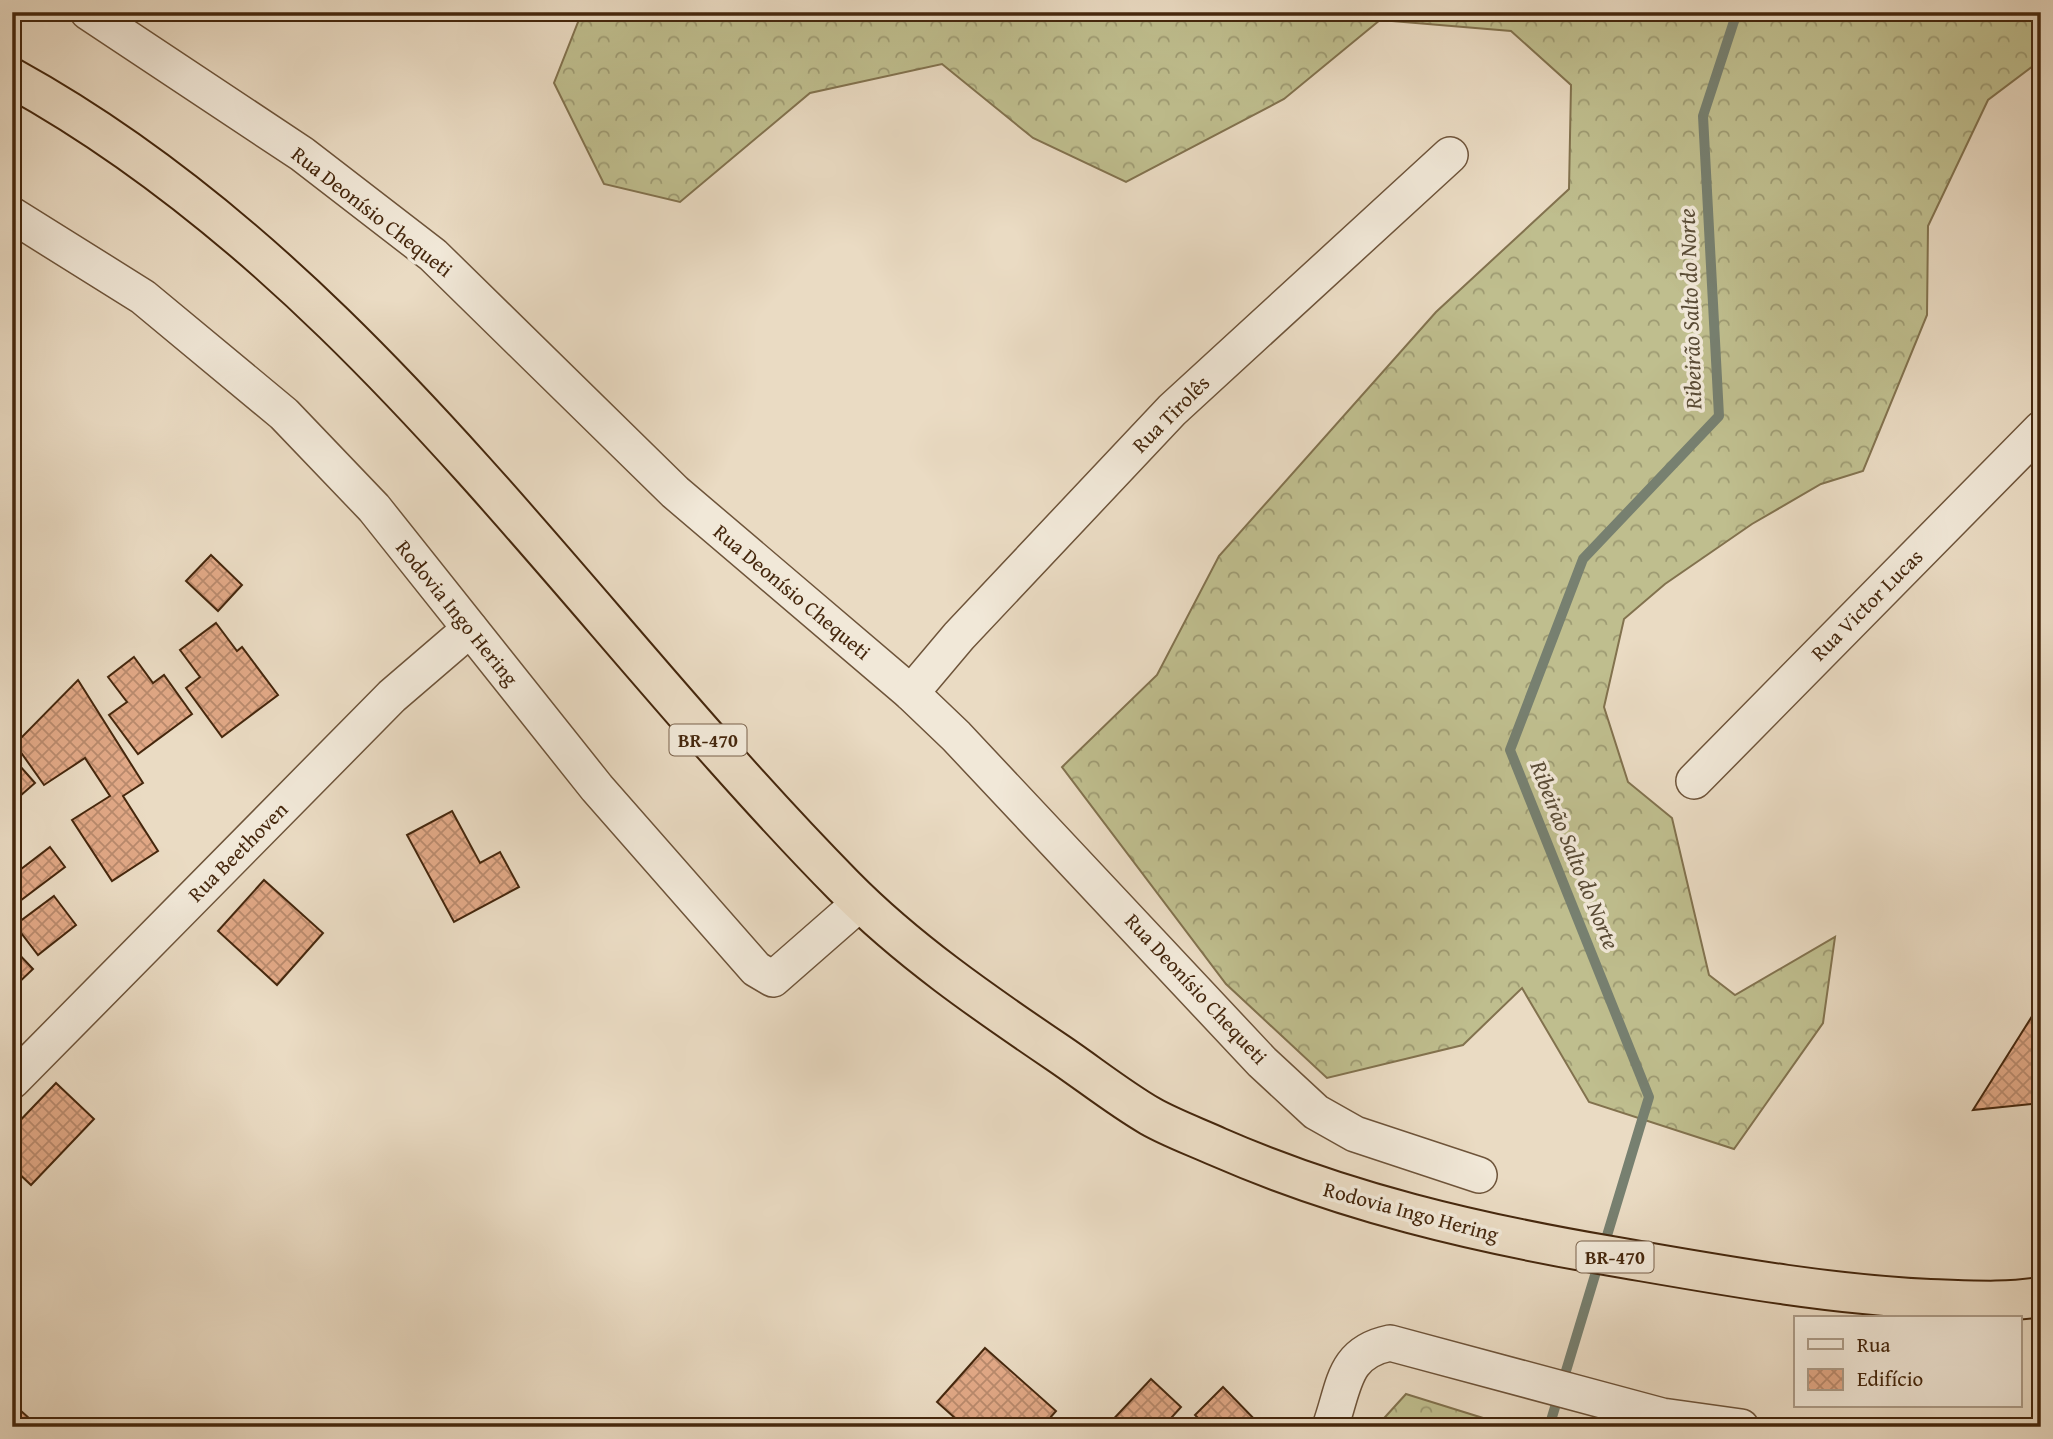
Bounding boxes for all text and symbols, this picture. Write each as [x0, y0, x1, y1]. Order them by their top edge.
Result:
street label: Rua Deonísio Chequeti [285, 139, 460, 285]
water label: Ribeirão Salto do Norte [1670, 208, 1710, 411]
street label: Rua Tirolês [1125, 368, 1217, 460]
street label: Rua Deonísio Chequeti [707, 516, 878, 667]
street label: Rodovia Ingo Hering [389, 533, 526, 693]
street label: Rua Victor Lucas [1804, 542, 1930, 668]
road number: BR-470 [670, 724, 746, 755]
water label: Ribeirão Salto do Norte [1522, 755, 1628, 954]
street label: Rua Beethoven [180, 794, 295, 909]
street label: Rua Deonísio Chequeti [1118, 906, 1275, 1071]
street label: Rodovia Ingo Hering [1320, 1173, 1503, 1250]
road number: BR-470 [1576, 1242, 1654, 1273]
legend [1794, 1316, 2022, 1408]
text: Rua [1857, 1329, 1890, 1360]
text: Edifício [1857, 1363, 1923, 1394]

